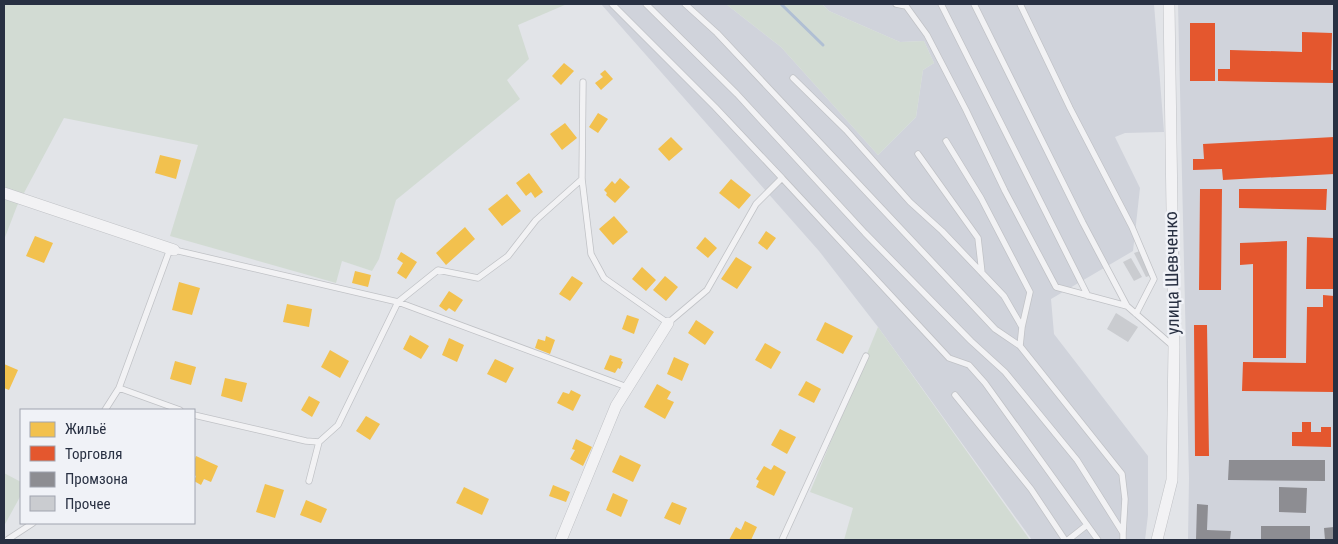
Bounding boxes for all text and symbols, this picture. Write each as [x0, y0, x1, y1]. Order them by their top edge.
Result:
street label: улица Шевченко [1160, 211, 1183, 335]
legend [20, 409, 195, 524]
text: Жильё [65, 420, 106, 438]
text: Торговля [65, 445, 122, 463]
text: Промзона [65, 470, 128, 488]
text: Прочее [65, 495, 111, 513]

